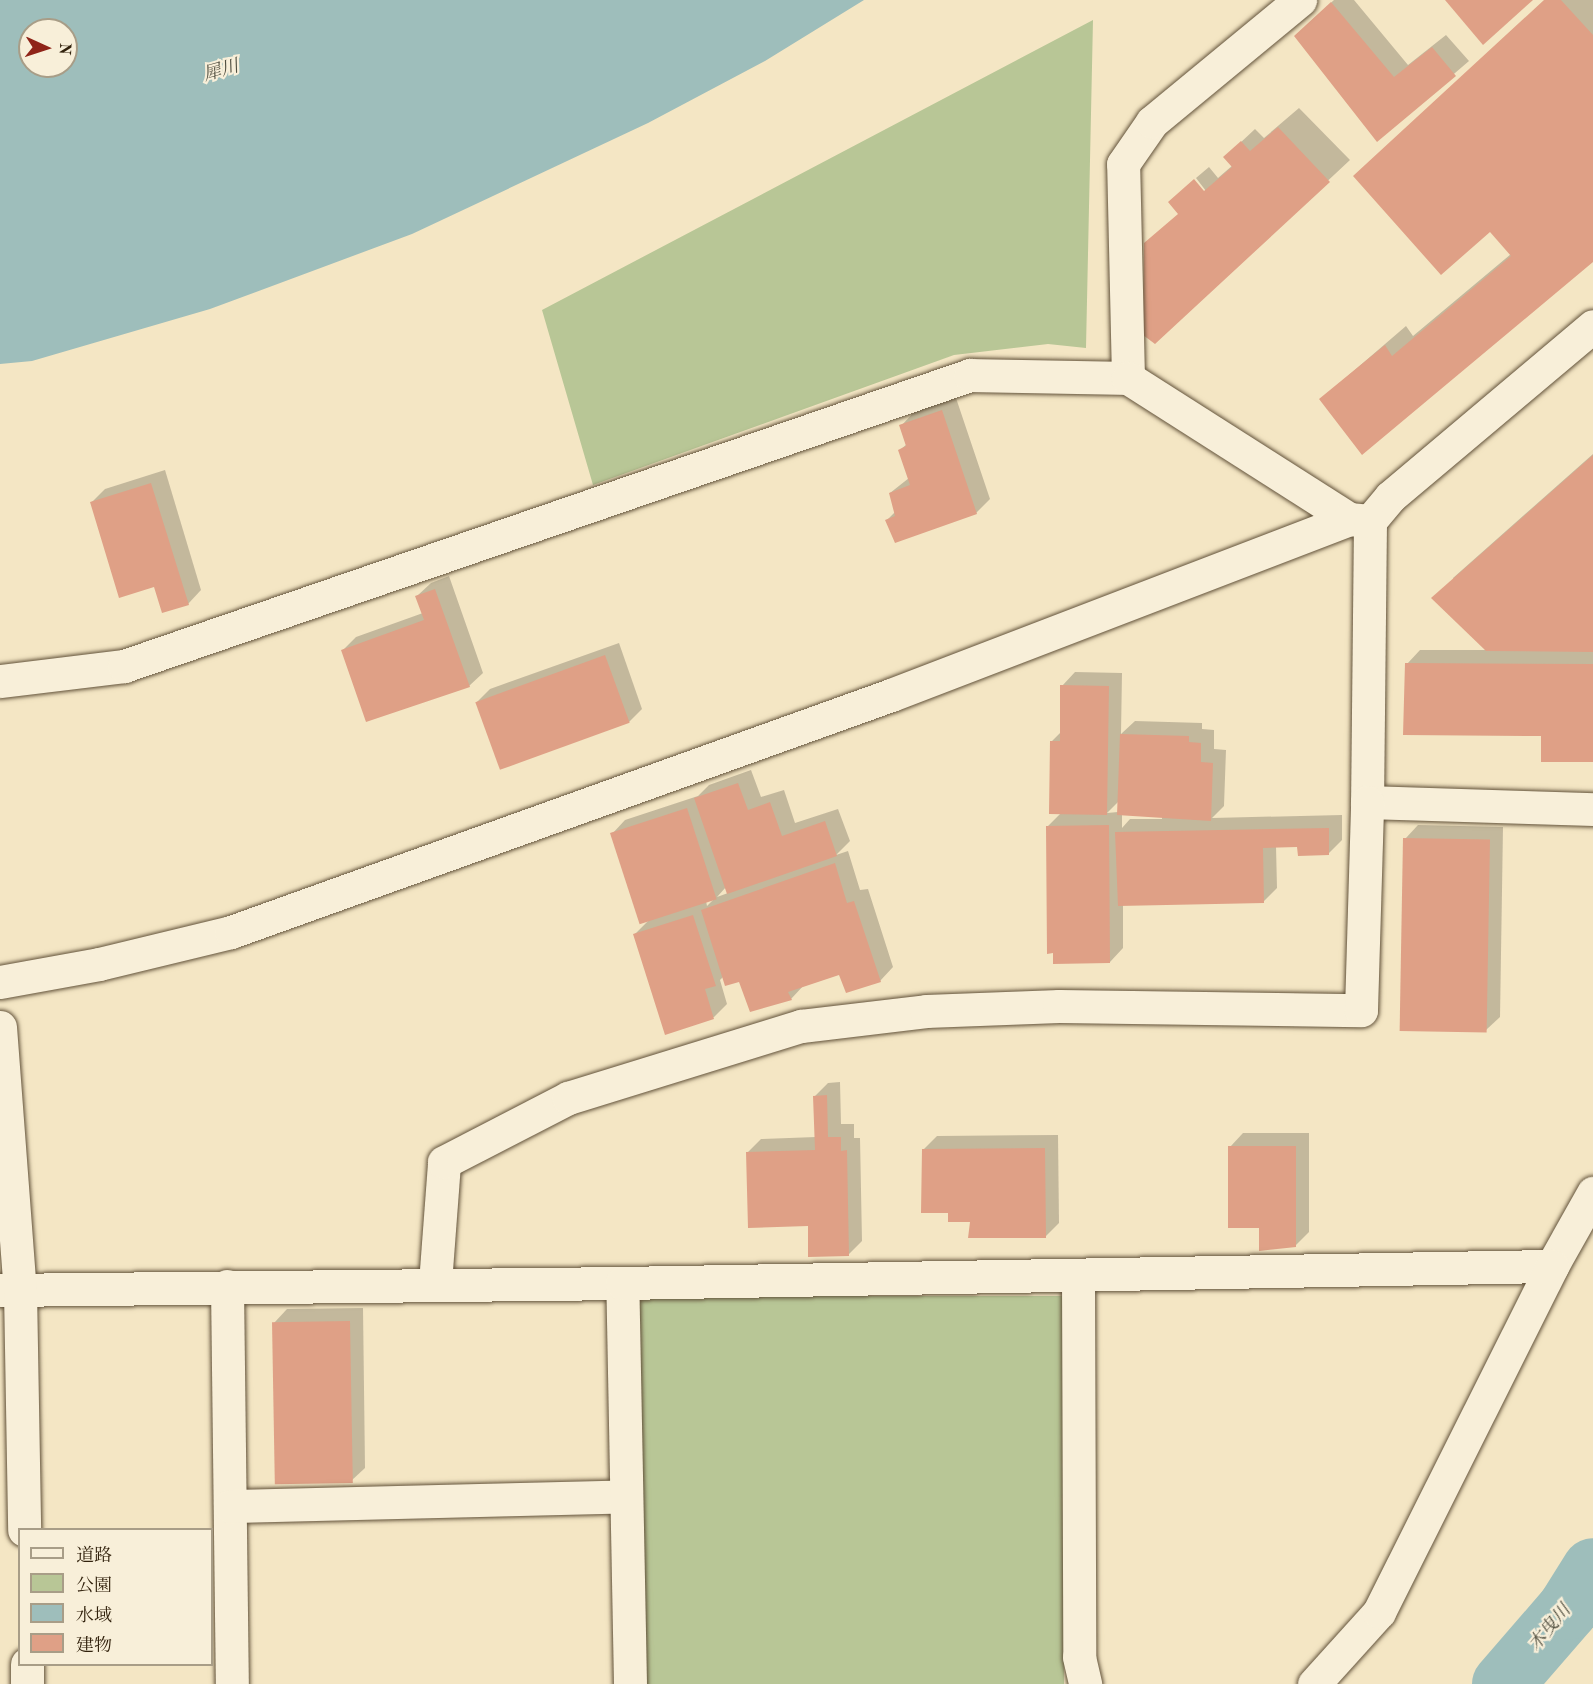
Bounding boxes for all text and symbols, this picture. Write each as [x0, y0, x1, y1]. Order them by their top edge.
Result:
north arrow [18, 18, 78, 78]
text: N [56, 42, 72, 55]
water label: 犀川 [201, 56, 241, 86]
legend [18, 1528, 213, 1666]
text: 道路 [76, 1547, 112, 1565]
text: 公園 [76, 1577, 112, 1595]
water label: 木曳川 [1524, 1600, 1576, 1656]
text: 水域 [76, 1607, 112, 1625]
text: 建物 [76, 1637, 112, 1655]

